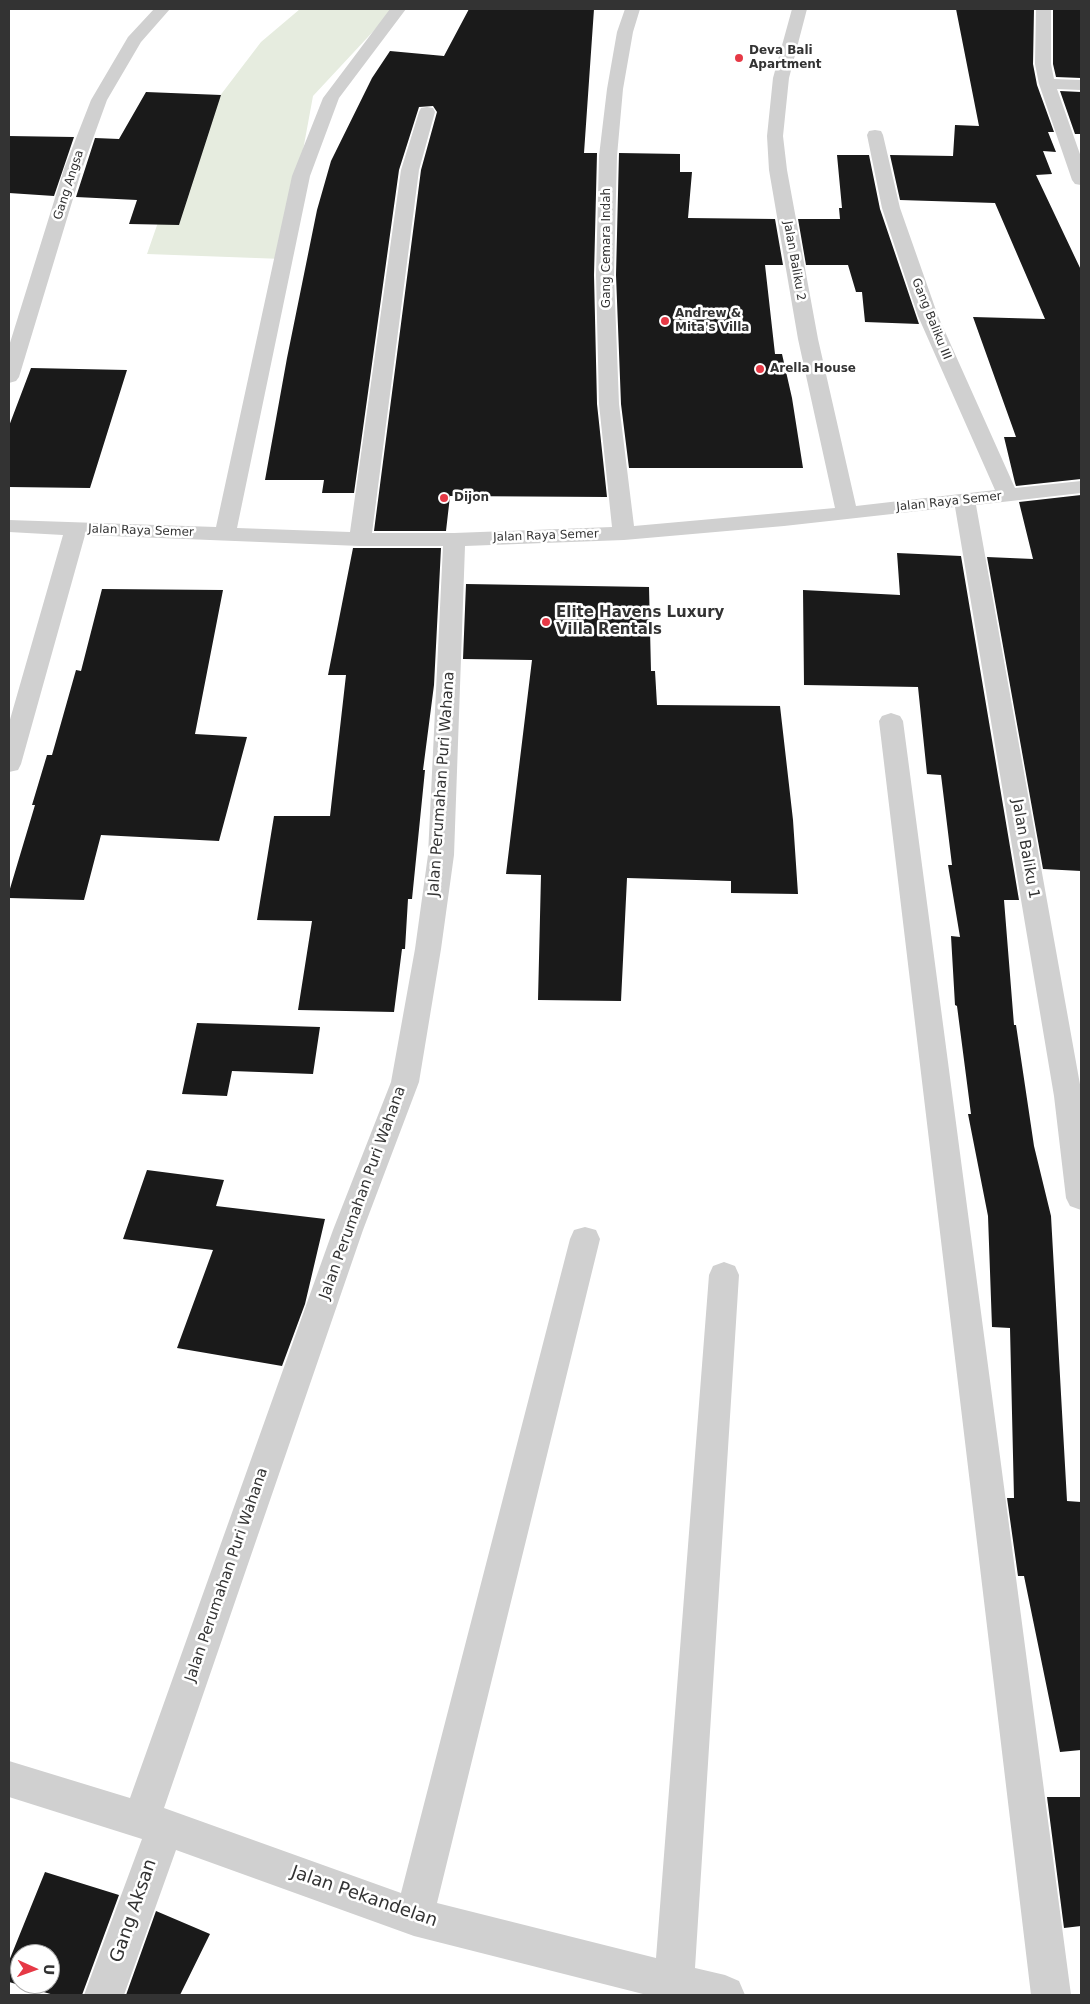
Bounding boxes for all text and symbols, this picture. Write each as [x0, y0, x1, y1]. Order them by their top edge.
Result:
place label: Deva Bali Apartment [749, 44, 822, 72]
marker: Deva Bali Apartment [733, 52, 745, 64]
street label: Gang Angsa [51, 148, 87, 222]
street label: Gang Cemara Indah [600, 188, 614, 308]
street label: Jalan Baliku 2 [780, 220, 808, 302]
street label: Gang Baliku III [908, 276, 954, 362]
place label: Andrew & Mita's Villa [675, 307, 749, 335]
marker: Andrew & Mita's Villa [659, 315, 671, 327]
place label: Arella House [770, 362, 856, 376]
marker: Arella House [754, 363, 766, 375]
street label: Jalan Raya Semer [896, 489, 1002, 515]
place label: Dijon [454, 491, 489, 505]
marker: Dijon [438, 492, 450, 504]
street label: Jalan Raya Semer [88, 522, 194, 540]
street label: Jalan Raya Semer [493, 527, 599, 545]
place label: Elite Havens Luxury Villa Rentals [556, 604, 724, 639]
marker: Elite Havens Luxury Villa Rentals [540, 616, 552, 628]
street label: Jalan Perumahan Puri Wahana [425, 671, 459, 897]
street label: Jalan Baliku 1 [1007, 798, 1043, 900]
street label: Jalan Perumahan Puri Wahana [316, 1084, 410, 1302]
street label: Jalan Perumahan Puri Wahana [182, 1466, 272, 1684]
street label: Gang Aksan [106, 1856, 162, 1966]
street label: Jalan Pekandelan [288, 1862, 440, 1932]
north arrow [10, 1944, 60, 1994]
text: U [41, 1964, 57, 1975]

